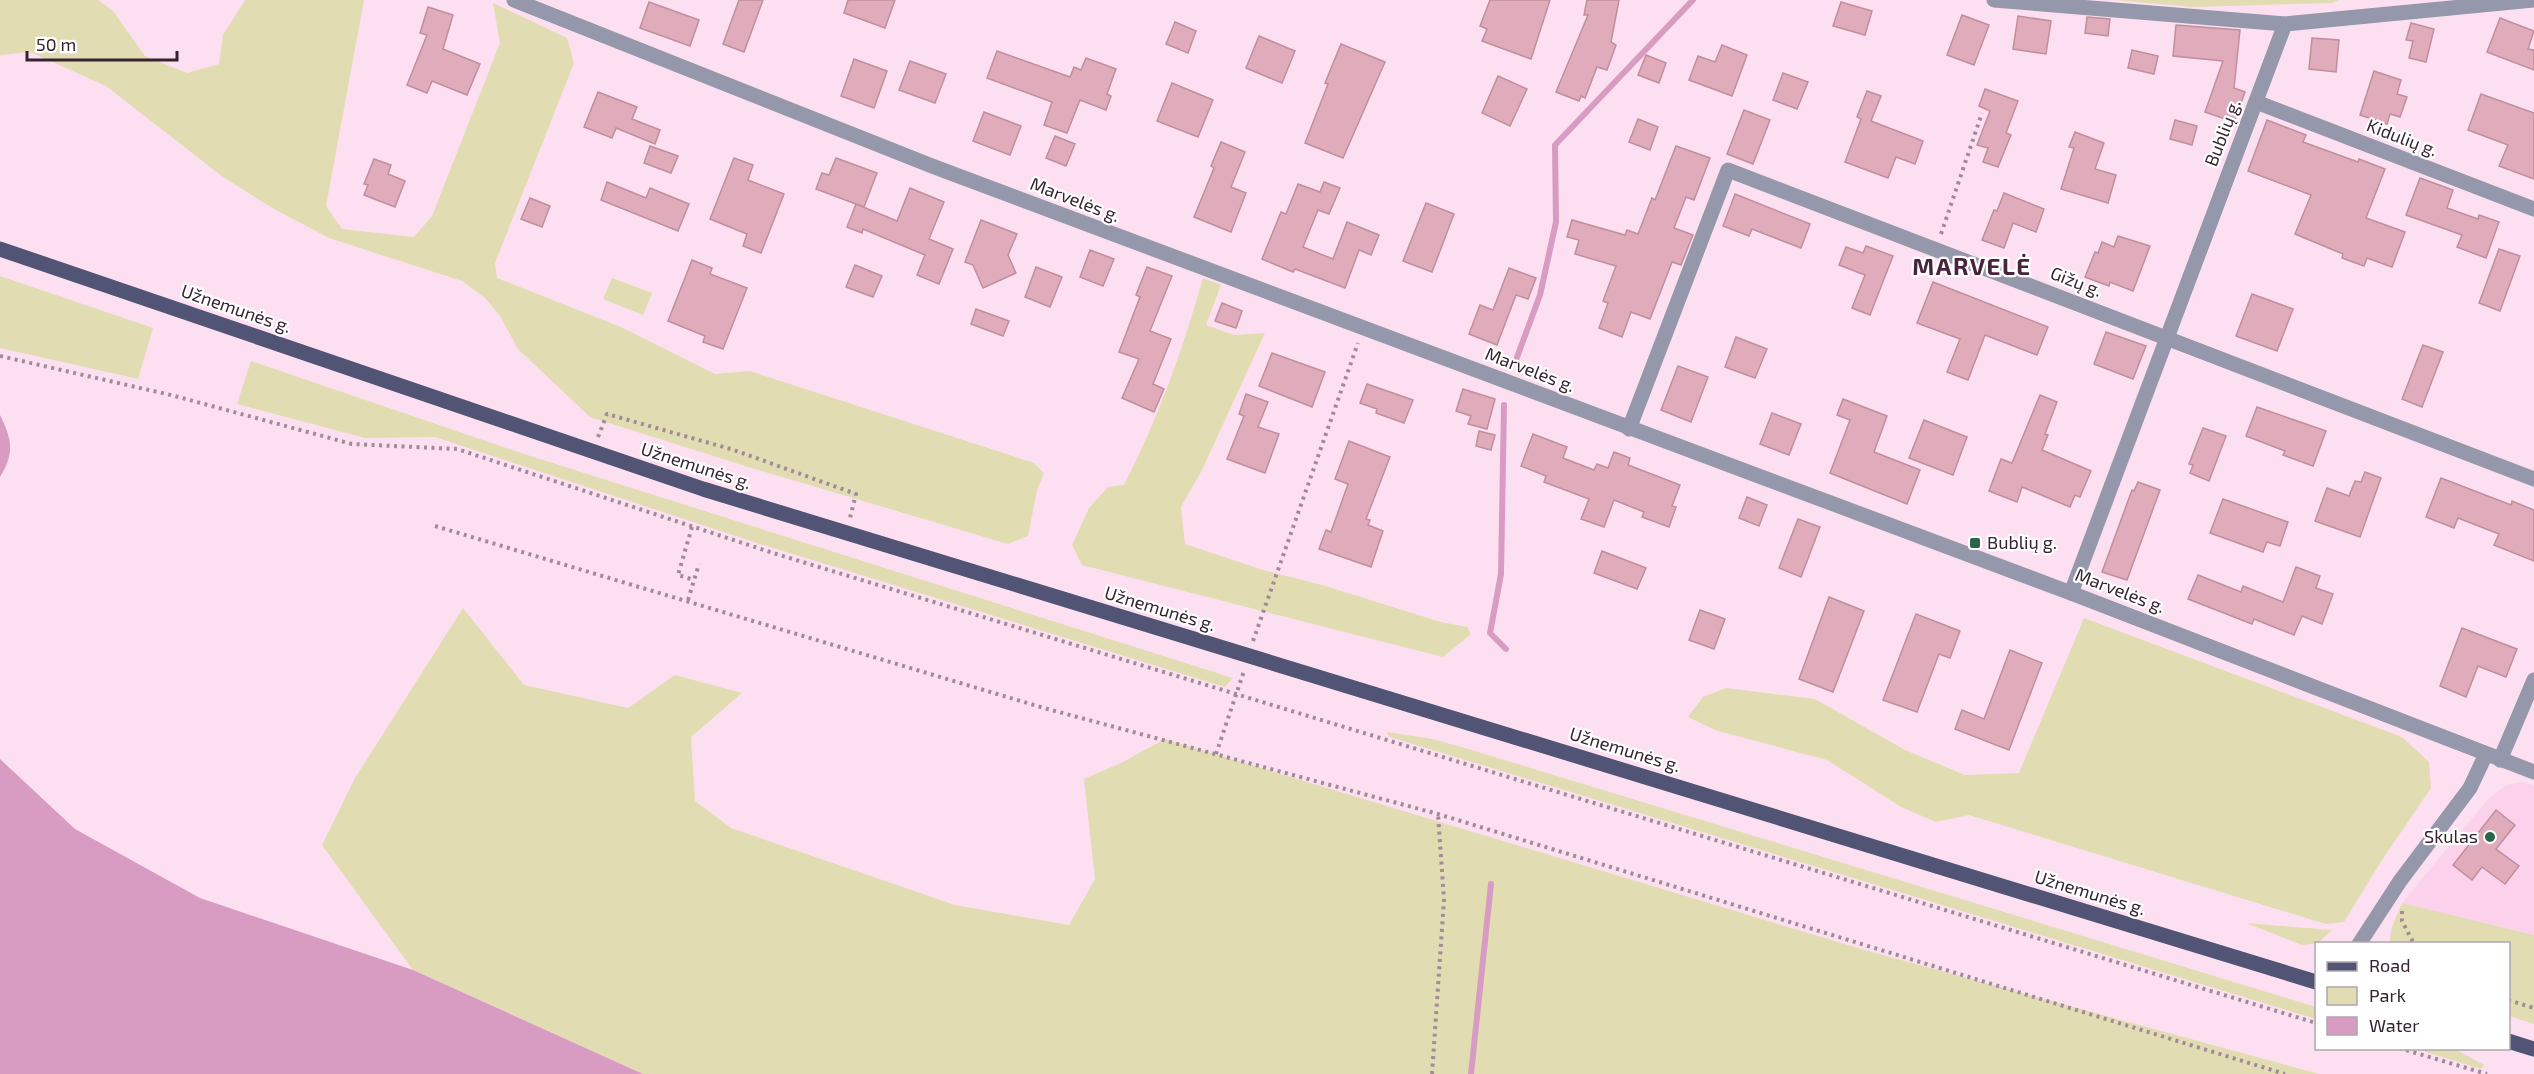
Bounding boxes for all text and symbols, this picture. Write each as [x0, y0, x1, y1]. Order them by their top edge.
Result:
scale bar [27, 24, 177, 62]
text: 50 m [36, 33, 76, 55]
street label: Bublių g. [2199, 96, 2245, 169]
street label: Kidulių g. [2364, 114, 2441, 161]
street label: Marvelės g. [1027, 172, 1123, 226]
district label: MARVELĖ [1912, 251, 2032, 280]
street label: Gižų g. [2047, 261, 2105, 301]
street label: Užnemunės g. [178, 279, 294, 337]
street label: Marvelės g. [1482, 342, 1578, 396]
street label: Užnemunės g. [638, 437, 754, 493]
place label: Bublių g. [1987, 531, 2057, 553]
marker: Bublių g. [1968, 536, 1982, 550]
street label: Marvelės g. [2072, 563, 2168, 617]
street label: Užnemunės g. [1102, 581, 1218, 635]
street label: Užnemunės g. [1567, 722, 1683, 776]
place label: Skulas [2424, 825, 2478, 847]
marker: Skulas [2483, 830, 2497, 844]
street label: Užnemunės g. [2032, 865, 2148, 919]
legend [2315, 942, 2510, 1050]
text: Road [2369, 954, 2410, 976]
text: Park [2369, 984, 2406, 1006]
text: Water [2369, 1014, 2419, 1036]

